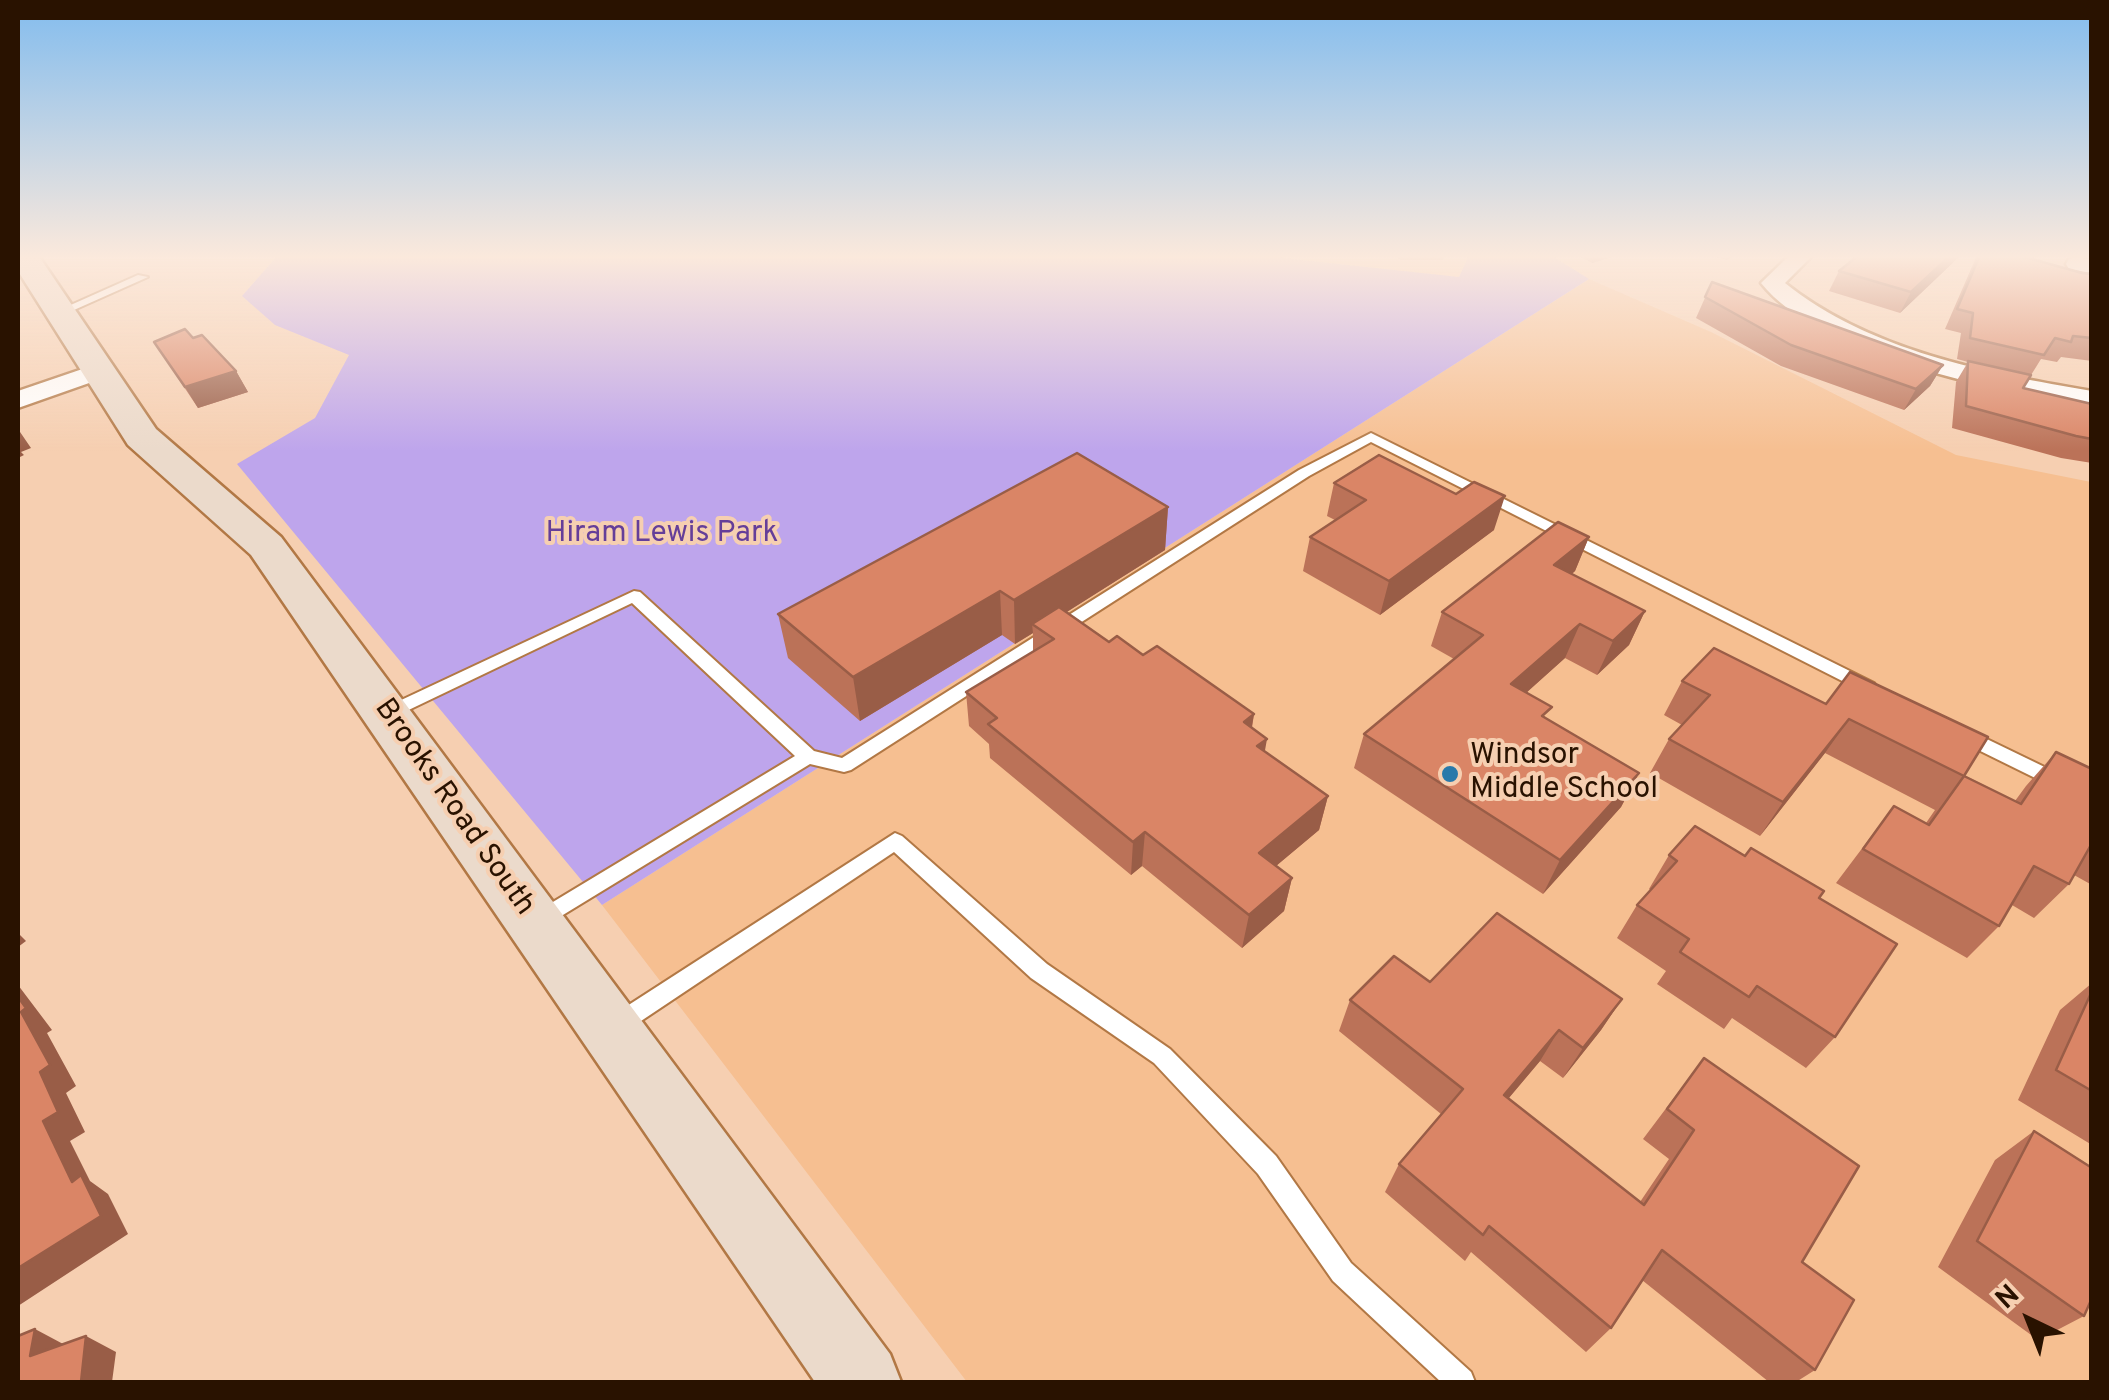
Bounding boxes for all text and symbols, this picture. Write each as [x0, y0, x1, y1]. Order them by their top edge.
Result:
park label: Hiram Lewis Park [545, 517, 779, 553]
street label: Brooks Road South [365, 693, 541, 923]
place label: Windsor Middle School [1470, 739, 1658, 810]
marker: Windsor Middle School [1439, 763, 1461, 785]
north arrow [1979, 1270, 2079, 1370]
text: N [1989, 1278, 2028, 1318]

